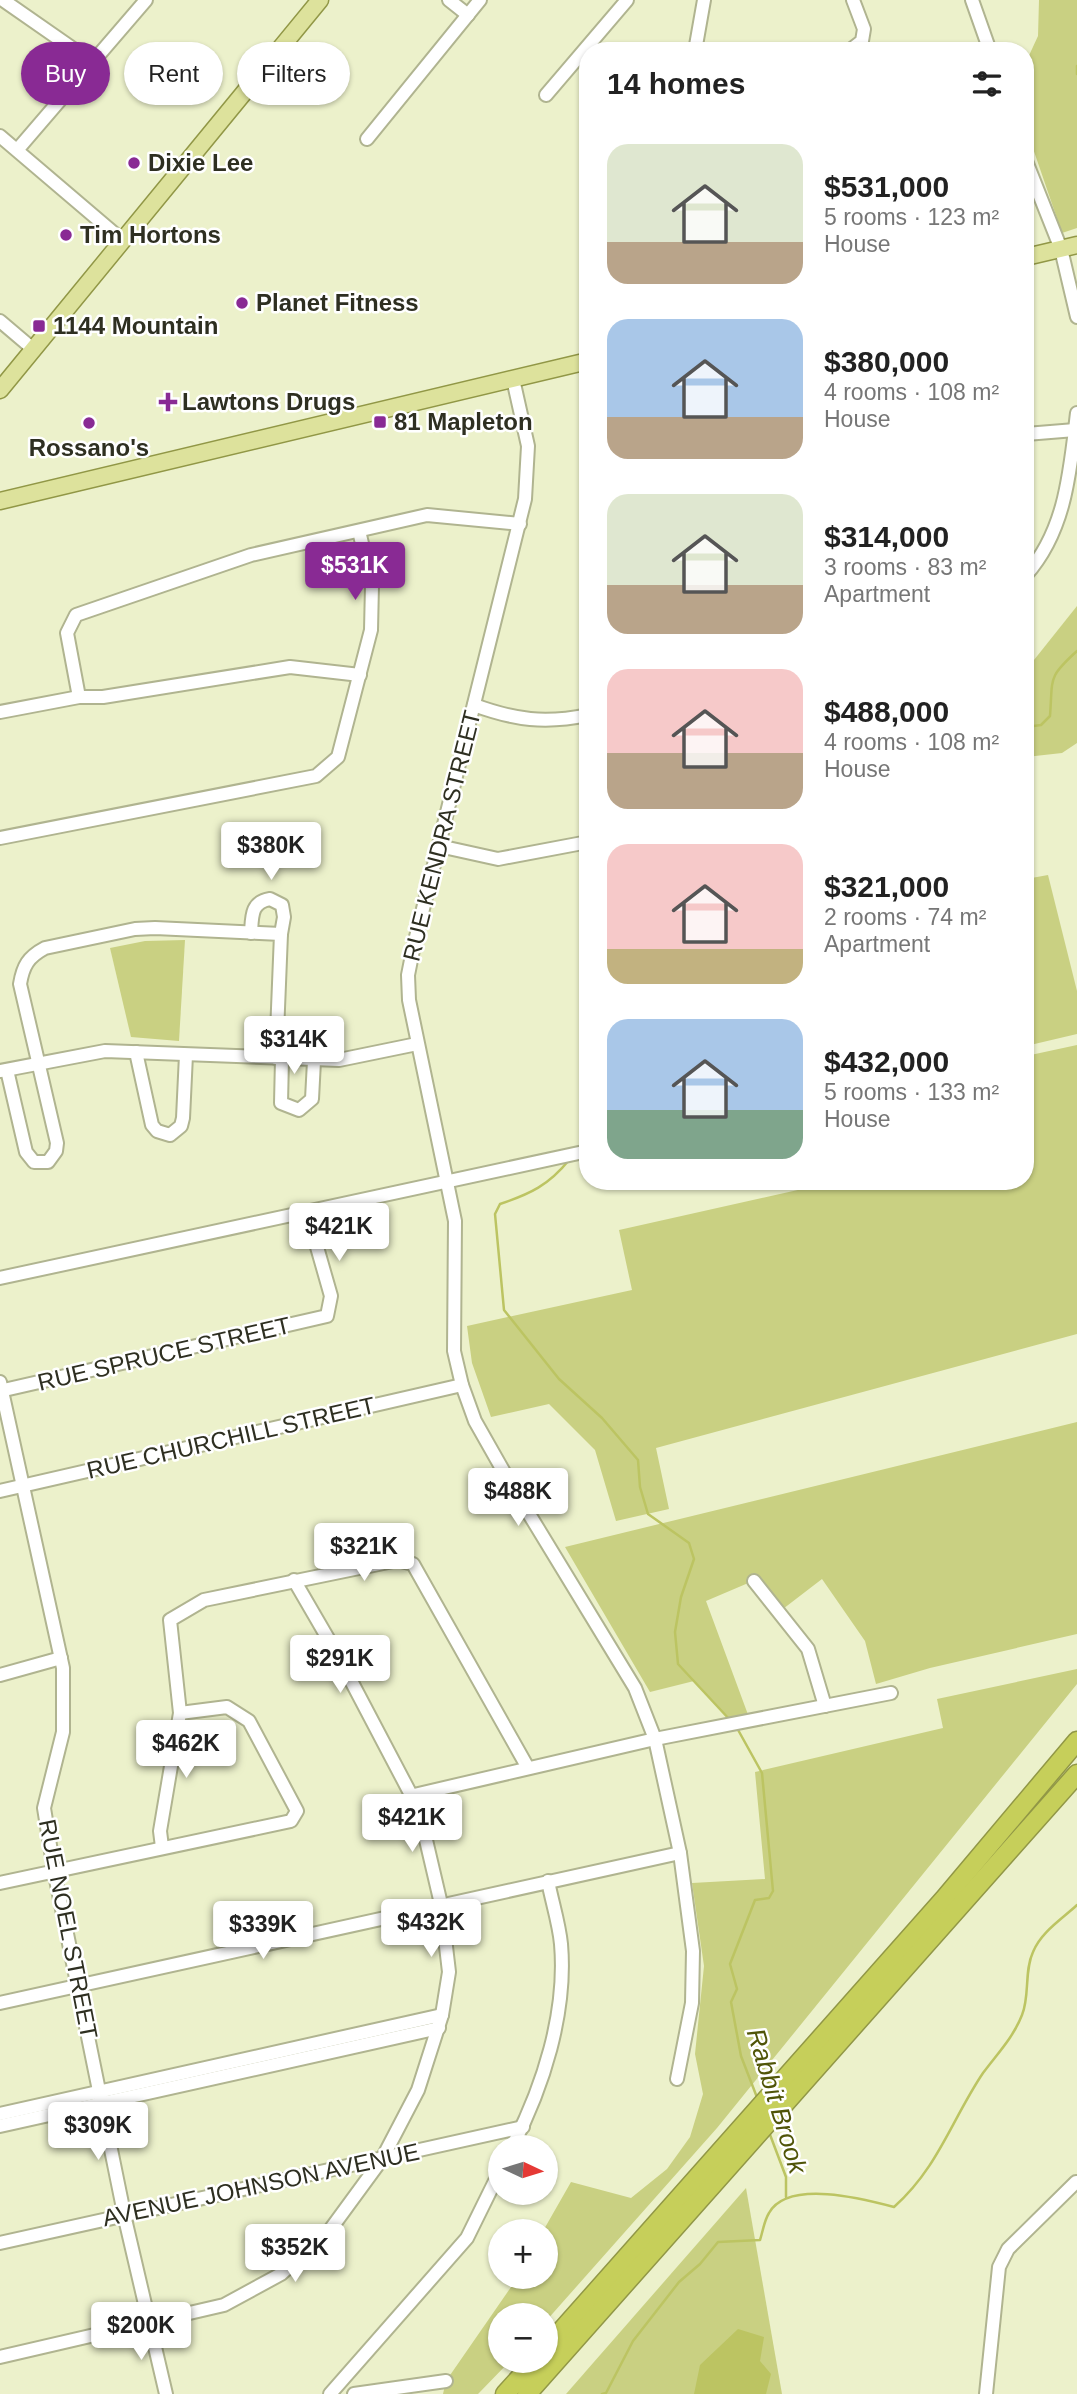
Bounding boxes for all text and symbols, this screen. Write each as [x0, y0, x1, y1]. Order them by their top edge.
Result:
chip: Buy [21, 42, 110, 105]
chip: Rent [124, 42, 223, 105]
chip: Filters [237, 42, 350, 105]
icon: filters [968, 65, 1006, 103]
text: 14 homes [607, 67, 745, 100]
place label: Dixie Lee [148, 149, 253, 176]
marker: Dixie Lee [126, 155, 142, 171]
text: $531,000 [824, 170, 949, 203]
icon: home [663, 172, 747, 256]
text: 5 rooms · 123 m² [824, 204, 999, 230]
place label: Tim Hortons [80, 221, 221, 248]
marker: Tim Hortons [58, 227, 74, 243]
text: House [824, 231, 890, 257]
place label: Planet Fitness [256, 289, 419, 316]
marker: Planet Fitness [234, 295, 250, 311]
place label: 1144 Mountain [53, 312, 218, 339]
marker: 1144 Mountain [31, 318, 47, 334]
text: $380,000 [824, 345, 949, 378]
icon: home [663, 347, 747, 431]
text: 4 rooms · 108 m² [824, 379, 999, 405]
place label: Lawtons Drugs [182, 388, 355, 415]
marker: Lawtons Drugs [160, 394, 176, 410]
text: House [824, 406, 890, 432]
place label: 81 Mapleton [394, 408, 533, 435]
marker: 81 Mapleton [372, 414, 388, 430]
marker: Rossano's [81, 415, 97, 431]
place label: Rossano's [29, 434, 149, 461]
text: $314,000 [824, 520, 949, 553]
icon: home [663, 522, 747, 606]
pin: $531K [306, 542, 404, 602]
text: $531K [321, 552, 389, 578]
text: 3 rooms · 83 m² [824, 554, 986, 580]
text: Apartment [824, 581, 930, 607]
text: $488,000 [824, 695, 949, 728]
icon: home [663, 697, 747, 781]
street label: RUE KENDRA STREET [397, 707, 486, 964]
text: 4 rooms · 108 m² [824, 729, 999, 755]
text: House [824, 756, 890, 782]
pin: $380K [222, 822, 320, 882]
text: $380K [237, 832, 305, 858]
text: $321,000 [824, 870, 949, 903]
icon: home [663, 872, 747, 956]
text: 2 rooms · 74 m² [824, 904, 986, 930]
text: Apartment [824, 931, 930, 957]
pin: $314K [245, 1016, 343, 1076]
text: $314K [260, 1026, 328, 1052]
text: $432,000 [824, 1045, 949, 1078]
icon: home [663, 1047, 747, 1131]
text: 5 rooms · 133 m² [824, 1079, 999, 1105]
text: House [824, 1106, 890, 1132]
pin: $421K [290, 1204, 388, 1263]
text: $421K [305, 1213, 373, 1239]
street label: RUE SPRUCE STREET [35, 1311, 293, 1396]
street label: RUE CHURCHILL STREET [84, 1391, 378, 1484]
pin: $488K [469, 1468, 567, 1528]
text: $488K [484, 1478, 552, 1504]
pin: $321K [315, 1524, 413, 1583]
text: $321K [330, 1533, 398, 1559]
pin: $291K [291, 1636, 389, 1695]
text: $291K [306, 1645, 374, 1671]
pin: $462K [137, 1720, 235, 1780]
text: $462K [152, 1730, 220, 1756]
pin: $421K [363, 1794, 461, 1854]
text: $421K [378, 1804, 446, 1830]
street label: RUE NOEL STREET [34, 1817, 103, 2041]
pin: $432K [382, 1899, 480, 1959]
pin: $339K [214, 1902, 312, 1961]
text: $432K [397, 1909, 465, 1935]
text: $339K [229, 1911, 297, 1937]
water label: Rabbit Brook [741, 2025, 814, 2179]
pin: $309K [49, 2102, 147, 2162]
text: $309K [64, 2112, 132, 2138]
north arrow [488, 2135, 558, 2205]
map controls [488, 2135, 558, 2373]
street label: AVENUE JOHNSON AVENUE [100, 2138, 422, 2231]
button: + [488, 2219, 558, 2289]
pin: $352K [246, 2224, 344, 2284]
text: $352K [261, 2234, 329, 2260]
pin: $200K [92, 2302, 190, 2362]
button: − [488, 2303, 558, 2373]
text: $200K [107, 2312, 175, 2338]

